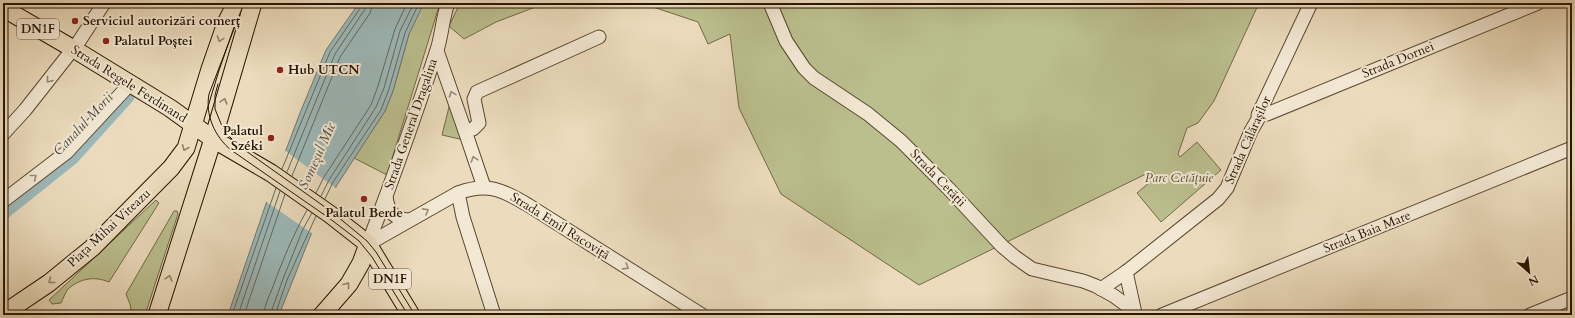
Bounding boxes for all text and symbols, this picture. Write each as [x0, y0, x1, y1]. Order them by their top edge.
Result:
place label: Serviciul autorizări comerț [83, 12, 241, 30]
marker: Serviciul autorizări comerț [70, 16, 80, 26]
road number: DN1F [17, 19, 59, 39]
place label: Palatul Poștei [114, 32, 193, 50]
one-way arrow [217, 35, 225, 42]
marker: Palatul Poștei [101, 36, 111, 46]
street label: Strada Dornei [1359, 37, 1437, 83]
street label: Strada Regele Ferdinand [68, 41, 191, 127]
street label: Strada General Dragalina [380, 56, 442, 192]
place label: Hub UTCN [288, 61, 360, 79]
marker: Hub UTCN [275, 65, 285, 75]
one-way arrow [47, 75, 54, 82]
water label: Canalul Morii [49, 88, 117, 160]
one-way arrow [449, 90, 457, 97]
street label: Strada Călărașilor [1221, 93, 1276, 187]
one-way arrow [219, 98, 228, 105]
water label: Someșul Mic [294, 119, 340, 192]
place label: Palatul Széki [223, 122, 263, 155]
marker: Palatul Széki [266, 133, 276, 143]
one-way arrow [182, 143, 190, 151]
street label: Strada Cetății [906, 145, 970, 211]
one-way arrow [471, 156, 479, 163]
park label: Parc Cetățuie [1145, 169, 1214, 187]
one-way arrow [29, 175, 36, 182]
street label: Piața Mihai Viteazu [63, 185, 155, 271]
street label: Strada Emil Racoviță [507, 188, 613, 264]
marker: Palatul Berde [359, 194, 369, 204]
place label: Palatul Berde [325, 204, 403, 222]
street label: Strada Baia Mare [1321, 206, 1413, 258]
one-way arrow [422, 209, 429, 216]
north arrow [1509, 252, 1549, 292]
one-way arrow [622, 263, 629, 270]
road number: DN1F [369, 269, 411, 289]
text: N [1525, 272, 1541, 289]
one-way arrow [164, 274, 173, 281]
one-way arrow [48, 276, 55, 284]
one-way arrow [342, 283, 349, 290]

